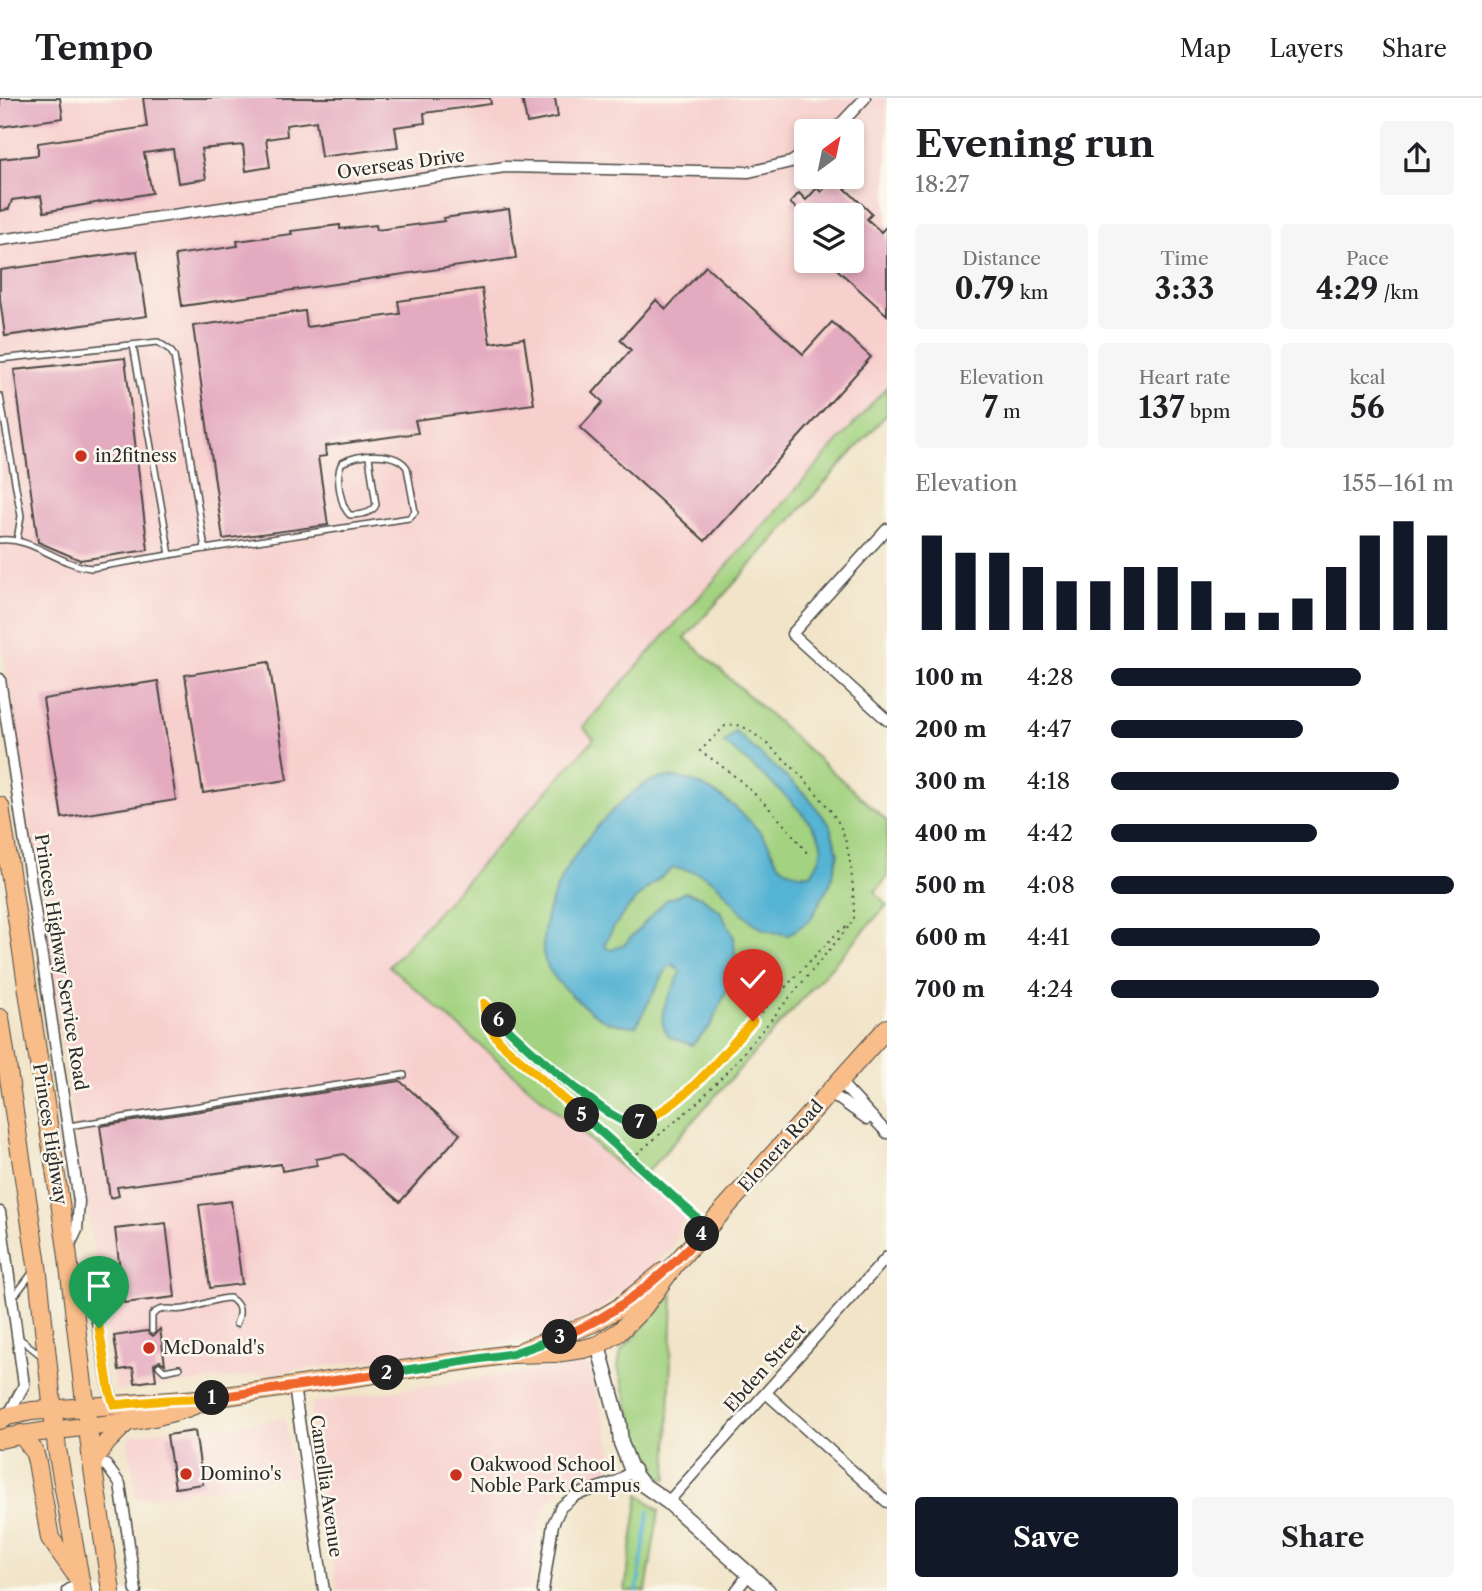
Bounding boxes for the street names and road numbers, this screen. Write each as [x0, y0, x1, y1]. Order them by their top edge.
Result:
street label: Overseas Drive [336, 144, 466, 184]
street label: Princes Highway Service Road [30, 832, 92, 1092]
street label: Princes Highway [28, 1062, 72, 1207]
street label: Elonera Road [734, 1095, 828, 1197]
street label: Ebden Street [720, 1319, 811, 1417]
street label: Camellia Avenue [305, 1413, 347, 1559]

